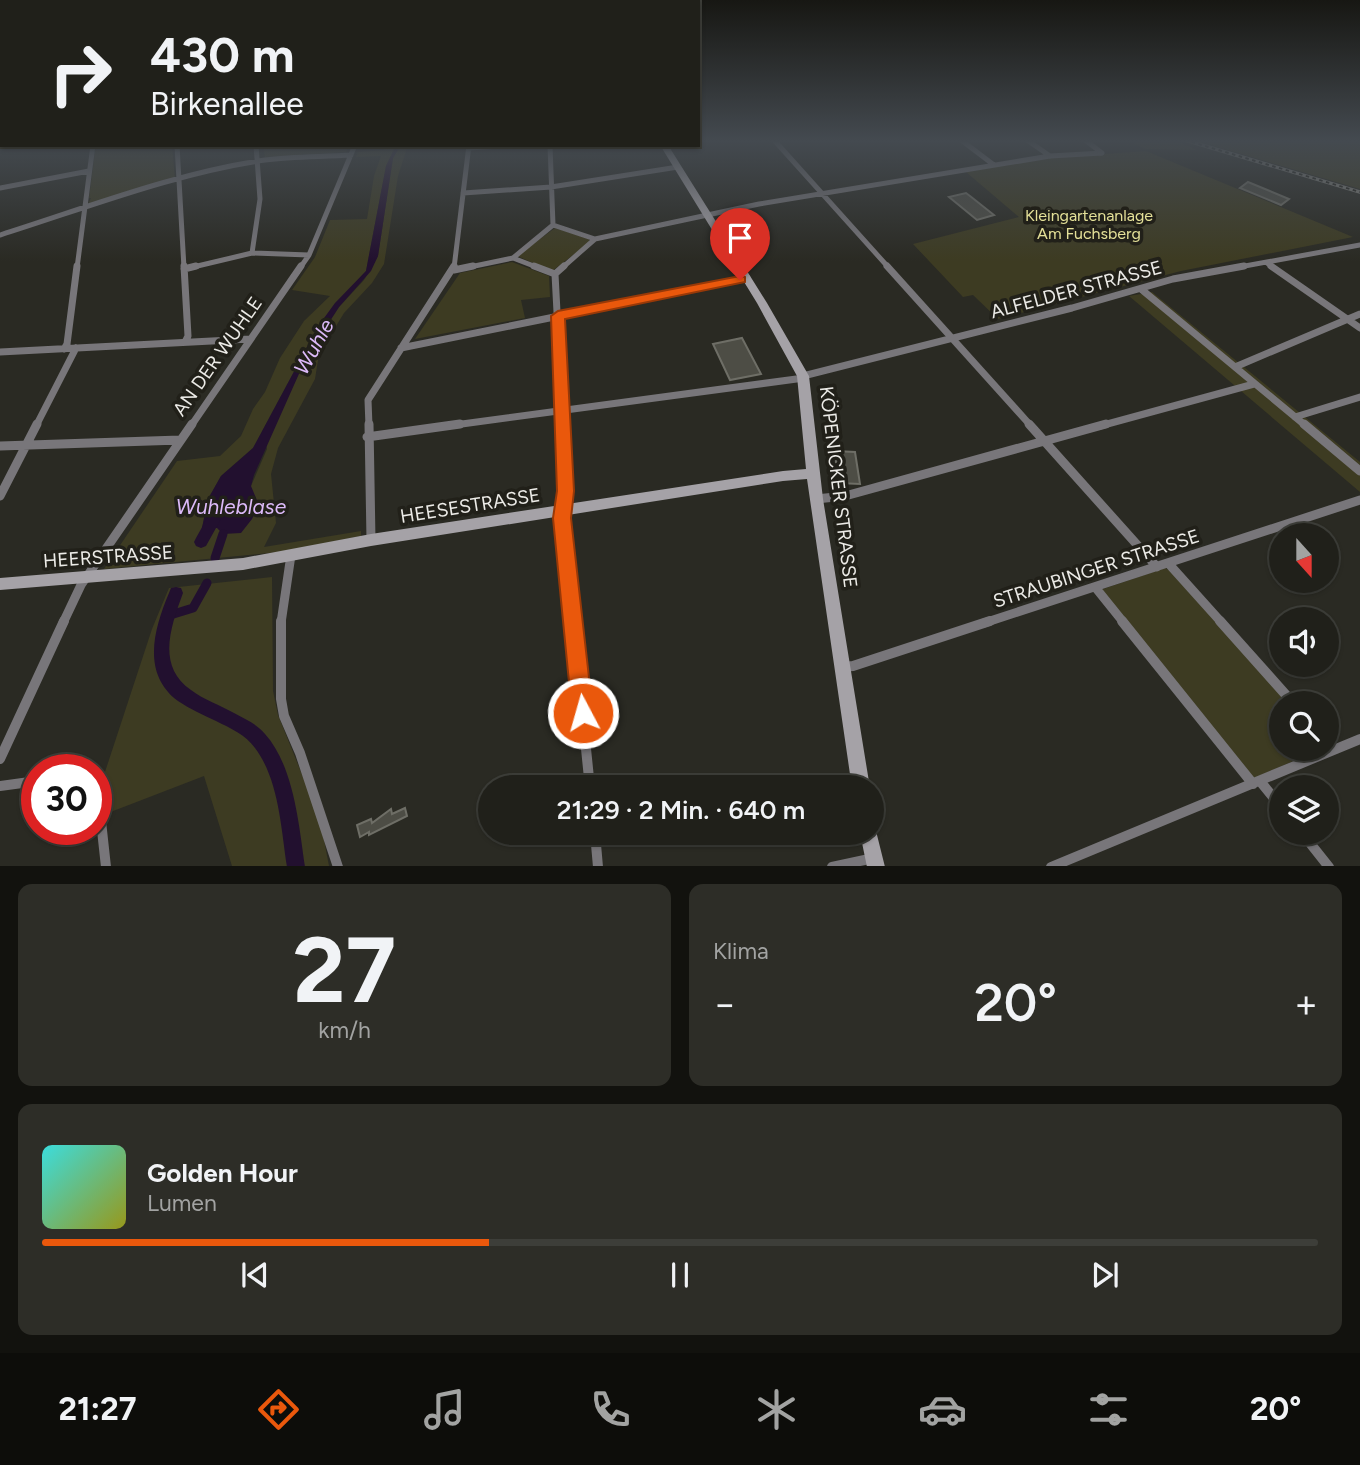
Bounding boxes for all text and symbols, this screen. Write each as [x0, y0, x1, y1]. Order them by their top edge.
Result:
text: 430 m [150, 25, 294, 84]
icon: right [35, 28, 126, 119]
text: Birkenallee [150, 85, 304, 123]
park label: Kleingartenanlage Am Fuchsberg [1025, 206, 1153, 243]
pin [710, 208, 770, 280]
icon: arrive [721, 219, 759, 257]
street label: ALFELDER STRASSE [988, 256, 1164, 323]
street label: AN DER WUHLE [168, 292, 267, 420]
water label: Wuhle [288, 314, 339, 379]
street label: KÖPENICKER STRASSE [815, 385, 862, 589]
street label: HEESESTRASSE [399, 483, 542, 528]
water label: Wuhleblase [176, 494, 287, 519]
north arrow [1269, 523, 1339, 593]
map controls [1269, 523, 1339, 845]
street label: STRAUBINGER STRASSE [990, 524, 1202, 613]
street label: HEERSTRASSE [42, 540, 174, 573]
button: sound [1269, 607, 1339, 677]
position arrow [546, 676, 620, 750]
button: search [1269, 691, 1339, 761]
speed limit sign: 30 [21, 754, 112, 845]
button: layers [1269, 775, 1339, 845]
text: 21:29 · 2 Min. · 640 m [557, 794, 805, 826]
text: 27 [293, 916, 396, 1025]
text: Klima [713, 937, 769, 965]
text: 20° [974, 972, 1057, 1034]
text: − [713, 981, 737, 1027]
text: + [1294, 981, 1318, 1027]
text: km/h [318, 1016, 371, 1044]
text: Golden Hour [147, 1157, 298, 1189]
text: Lumen [147, 1189, 217, 1217]
icon: previous [236, 1256, 274, 1294]
icon: pause [661, 1256, 699, 1294]
icon: next [1086, 1256, 1124, 1294]
icon: directions [254, 1385, 303, 1434]
icon: music [420, 1385, 469, 1434]
icon: phone [586, 1385, 635, 1434]
icon: climate [752, 1385, 801, 1434]
icon: car [918, 1385, 967, 1434]
icon: filters [1084, 1385, 1133, 1434]
text: 21:27 [59, 1390, 137, 1428]
text: 20° [1250, 1390, 1301, 1428]

